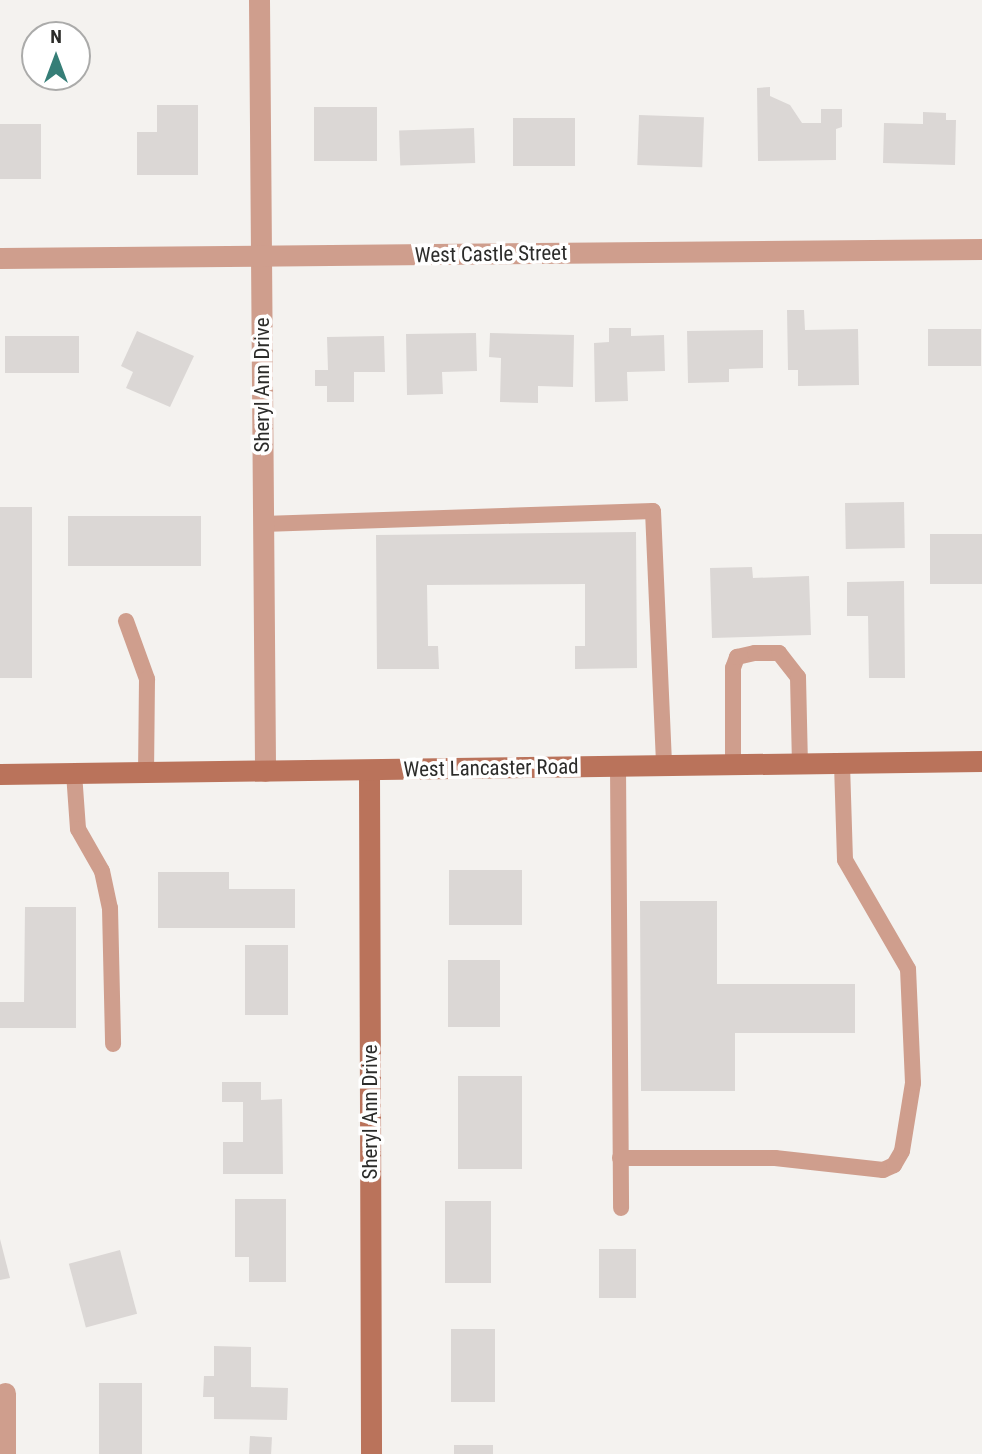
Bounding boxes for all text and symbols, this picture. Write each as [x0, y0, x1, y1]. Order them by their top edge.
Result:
north arrow [21, 21, 91, 91]
text: N [50, 25, 62, 48]
street label: West Castle Street [415, 240, 567, 268]
street label: Sheryl Ann Drive [249, 317, 275, 453]
street label: West Lancaster Road [403, 754, 579, 782]
street label: Sheryl Ann Drive [357, 1044, 383, 1180]

